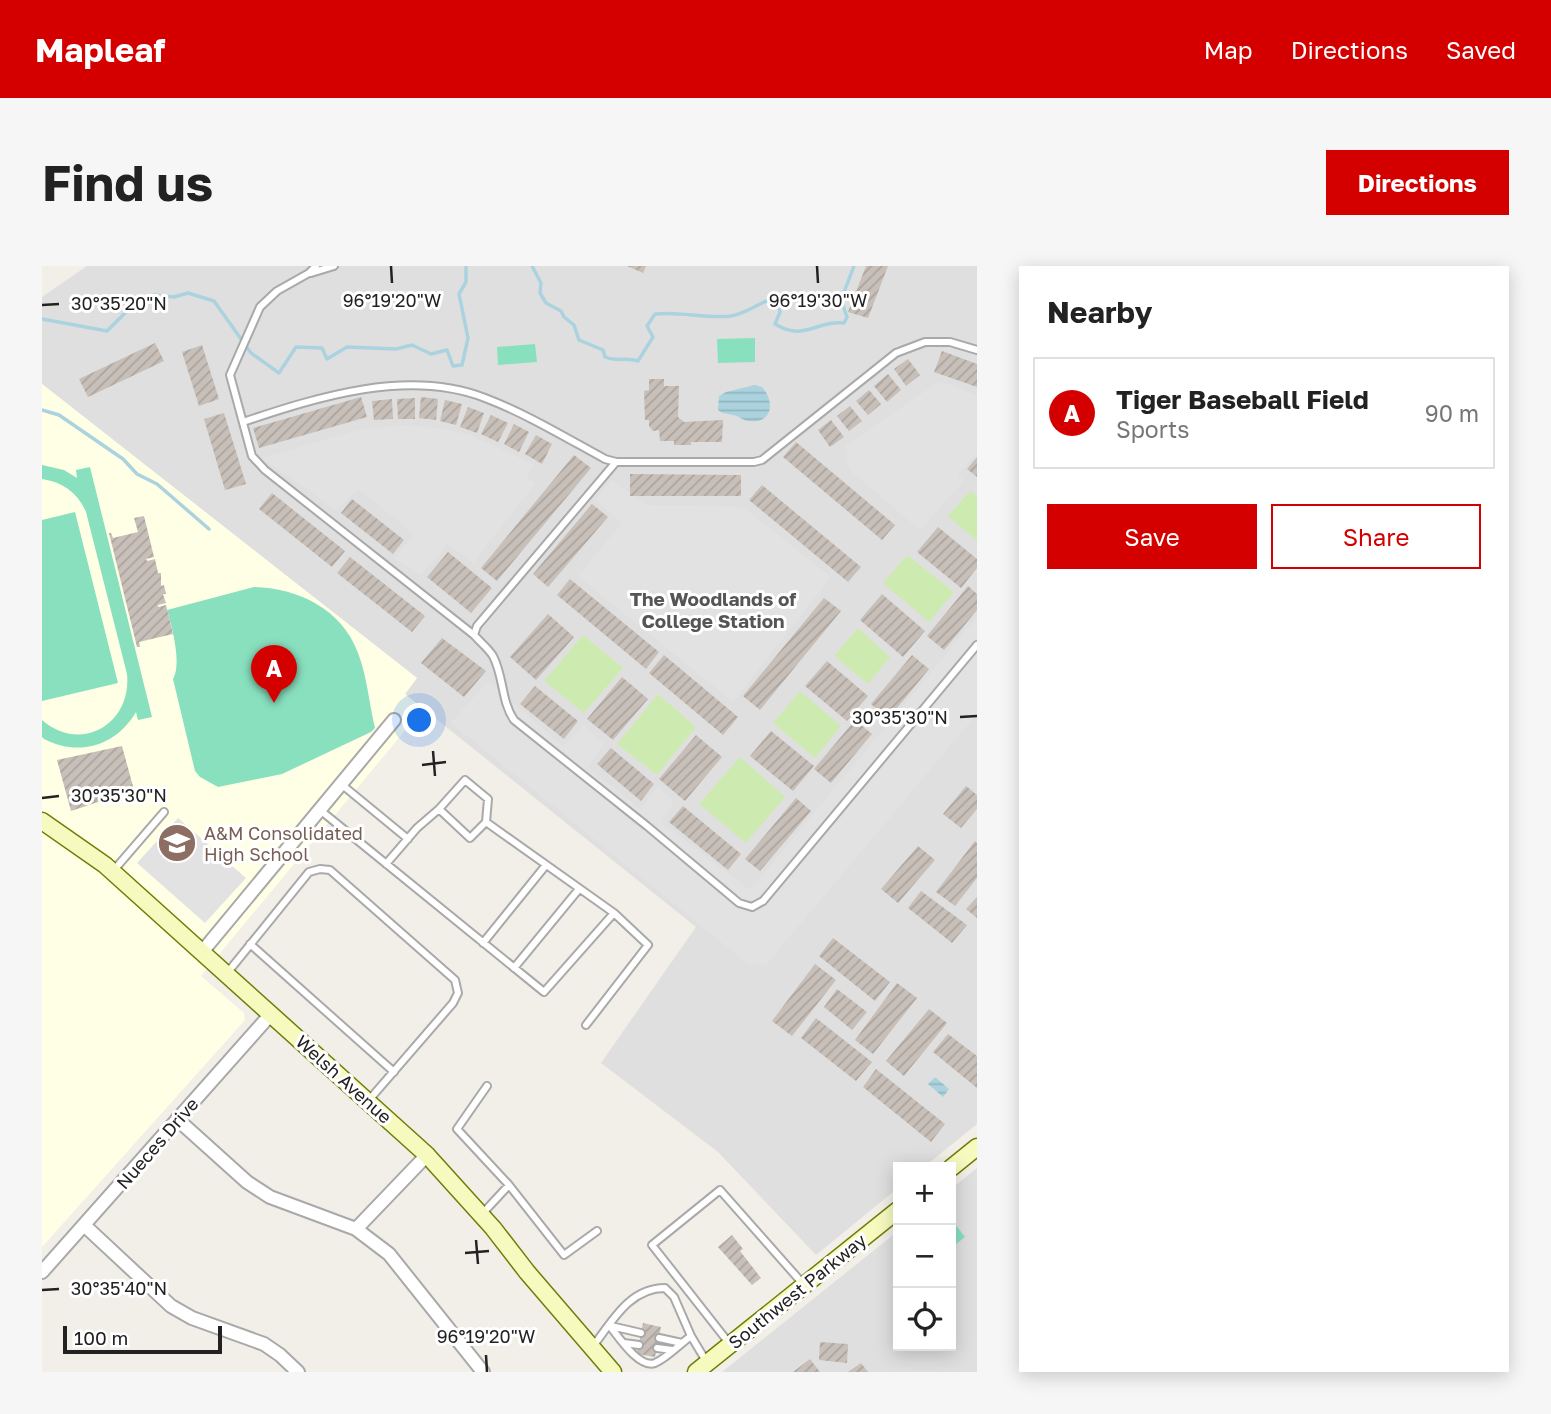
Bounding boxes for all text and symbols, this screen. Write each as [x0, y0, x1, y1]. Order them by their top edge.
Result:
text: Mapleaf [35, 30, 165, 69]
text: Map [1204, 35, 1253, 64]
text: Directions [1291, 35, 1408, 64]
text: Saved [1446, 35, 1516, 64]
button: Directions [1326, 150, 1509, 215]
text: Find us [42, 153, 213, 212]
text: 96°19'20"W [343, 289, 441, 311]
text: 96°19'30"W [769, 289, 867, 311]
text: 30°35'20"N [71, 292, 167, 314]
text: Nearby [1047, 294, 1152, 330]
text: Tiger Baseball Field [1116, 384, 1369, 415]
text: A [1064, 399, 1080, 427]
text: 90 m [1425, 399, 1479, 427]
text: Sports [1116, 415, 1190, 443]
button: Save [1047, 504, 1257, 569]
button: Share [1271, 504, 1481, 569]
district label: The Woodlands of College Station [630, 587, 796, 632]
pin: A [251, 645, 297, 703]
your location [402, 703, 436, 737]
text: 30°35'30"N [852, 706, 948, 728]
text: 30°35'30"N [71, 784, 167, 806]
school or university icon: A&M Consolidated High School [156, 822, 198, 864]
place label: A&M Consolidated High School [204, 822, 363, 865]
street label: Welsh Avenue [292, 1030, 396, 1128]
street label: Nueces Drive [111, 1093, 203, 1193]
map controls [893, 1162, 956, 1351]
button: + [893, 1162, 956, 1225]
button: − [893, 1225, 956, 1288]
street label: Southwest Parkway [724, 1229, 870, 1353]
text: 30°35'40"N [71, 1277, 167, 1299]
button: locate [893, 1288, 956, 1351]
scale bar [63, 1323, 222, 1355]
text: 96°19'20"W [437, 1325, 535, 1347]
text: 100 m [74, 1326, 128, 1349]

